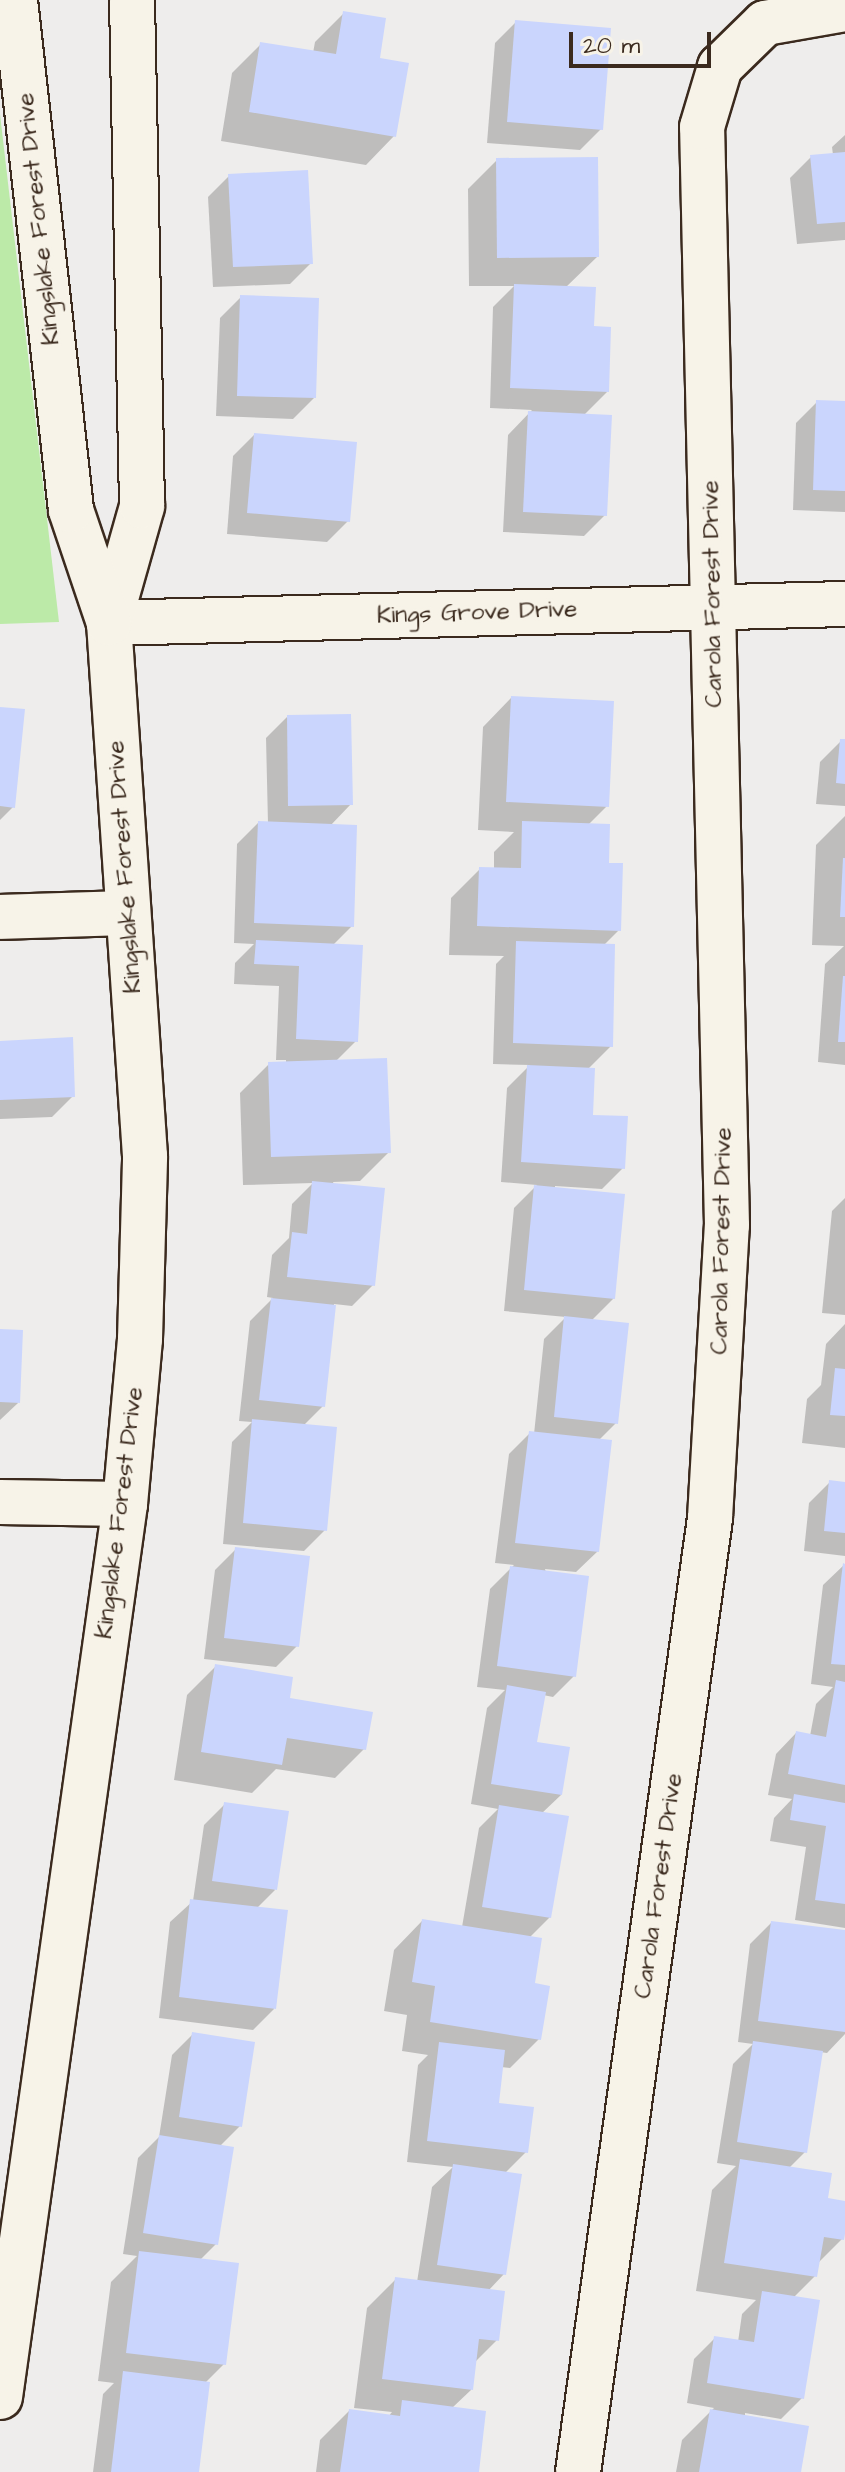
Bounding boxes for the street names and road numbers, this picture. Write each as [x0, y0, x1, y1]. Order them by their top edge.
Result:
street label: Kingslake Forest Drive [11, 91, 67, 347]
street label: Carola Forest Drive [697, 480, 729, 708]
street label: Kings Grove Drive [376, 595, 578, 631]
street label: Kingslake Forest Drive [102, 740, 148, 994]
street label: Carola Forest Drive [706, 1127, 738, 1355]
street label: Kingslake Forest Drive [90, 1385, 150, 1641]
street label: Carola Forest Drive [629, 1772, 689, 2000]

